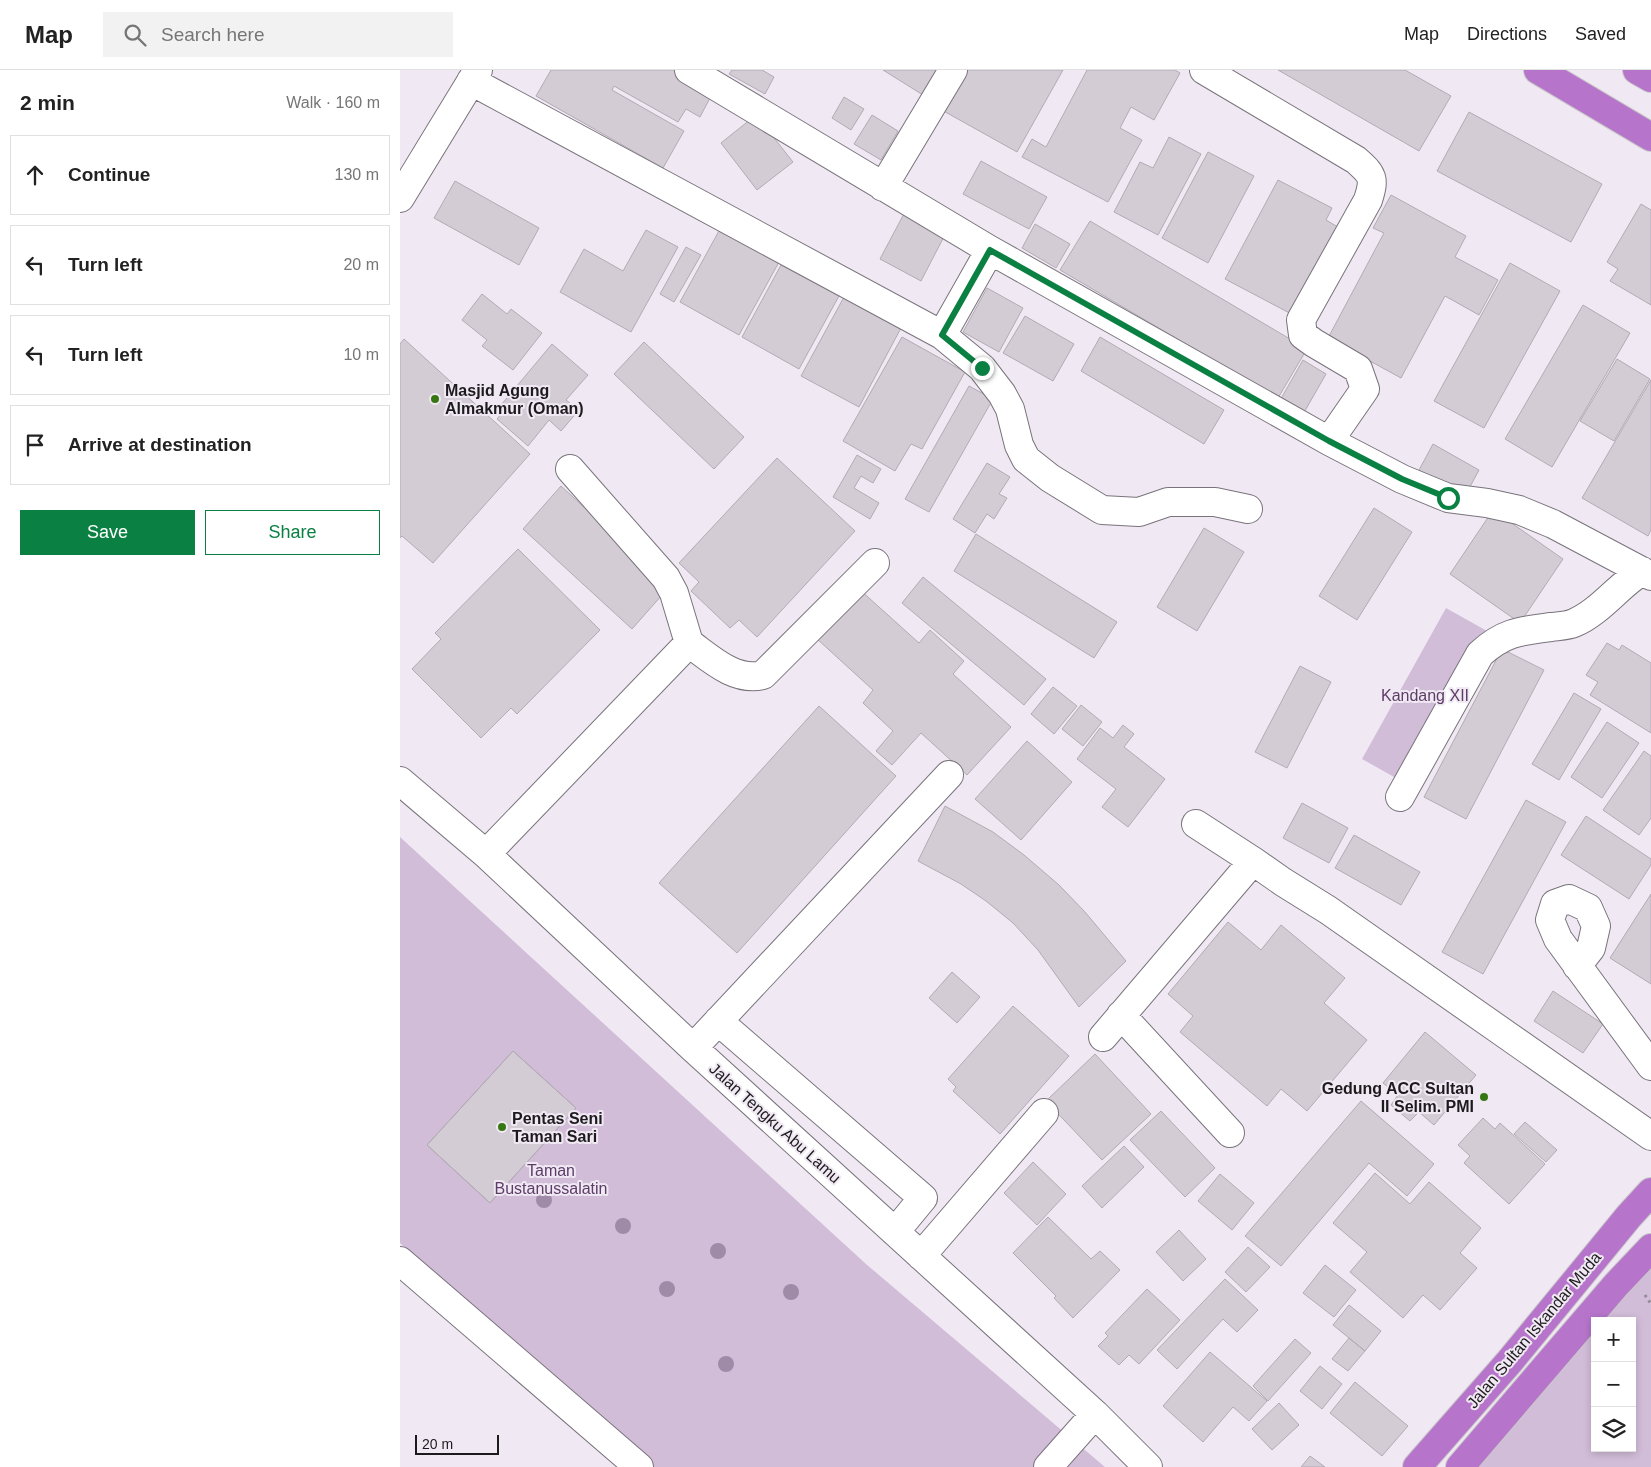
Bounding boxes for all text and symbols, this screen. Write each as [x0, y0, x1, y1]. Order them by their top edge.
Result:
search box [103, 12, 453, 57]
text: Map [25, 21, 73, 48]
icon: search [121, 21, 149, 49]
text: Search here [161, 24, 265, 45]
text: Map [1404, 24, 1439, 44]
text: Directions [1467, 24, 1547, 44]
text: Saved [1575, 24, 1626, 44]
text: 2 min [20, 91, 75, 114]
text: Walk · 160 m [286, 94, 380, 111]
icon: ahead [21, 161, 49, 189]
text: Continue [68, 164, 150, 185]
text: 130 m [335, 166, 379, 183]
icon: left [21, 251, 49, 279]
text: Turn left [68, 254, 143, 275]
text: 20 m [343, 256, 379, 273]
icon: left [21, 341, 49, 369]
text: Turn left [68, 344, 143, 365]
text: 10 m [343, 346, 379, 363]
route end [971, 357, 994, 380]
place label: Masjid Agung Almakmur (Oman) [445, 382, 584, 417]
marker: Masjid Agung Almakmur (Oman) [429, 393, 441, 405]
icon: arrive [21, 431, 49, 459]
text: Arrive at destination [68, 434, 252, 455]
route start [1437, 487, 1460, 510]
button: Save [20, 510, 195, 555]
button: Share [205, 510, 380, 555]
park label: Kandang XII [1381, 687, 1469, 704]
street label: Jalan Tengku Abu Lamu [706, 1060, 844, 1186]
place label: Gedung ACC Sultan II Selim. PMI [1322, 1080, 1474, 1115]
marker: Gedung ACC Sultan II Selim. PMI [1478, 1091, 1490, 1103]
place label: Pentas Seni Taman Sari [512, 1110, 603, 1145]
marker: Pentas Seni Taman Sari [496, 1121, 508, 1133]
park label: Taman Bustanussalatin [495, 1162, 607, 1197]
street label: Jalan Sultan Iskandar Muda [1464, 1248, 1604, 1411]
map controls [1591, 1317, 1636, 1452]
button: + [1591, 1317, 1636, 1362]
button: − [1591, 1362, 1636, 1407]
button: layers [1591, 1407, 1636, 1452]
scale bar [415, 1432, 499, 1455]
text: 20 m [422, 1436, 453, 1452]

